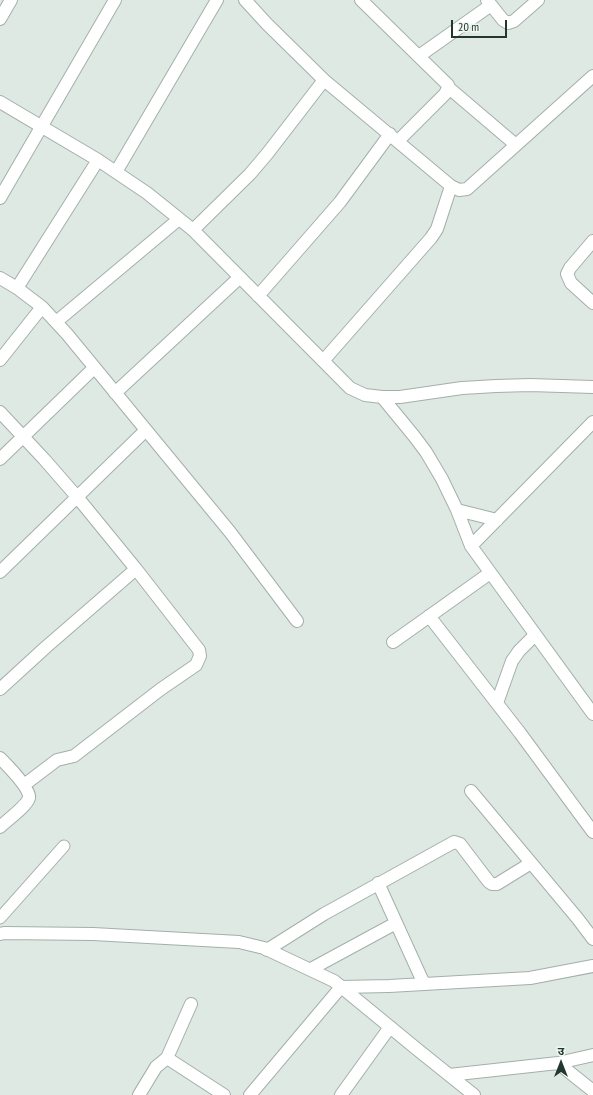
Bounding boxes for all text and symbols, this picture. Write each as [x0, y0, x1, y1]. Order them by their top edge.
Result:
scale bar [453, 12, 509, 38]
text: 20 m [458, 19, 479, 34]
north arrow [541, 1043, 581, 1083]
text: उ [558, 1044, 564, 1058]

